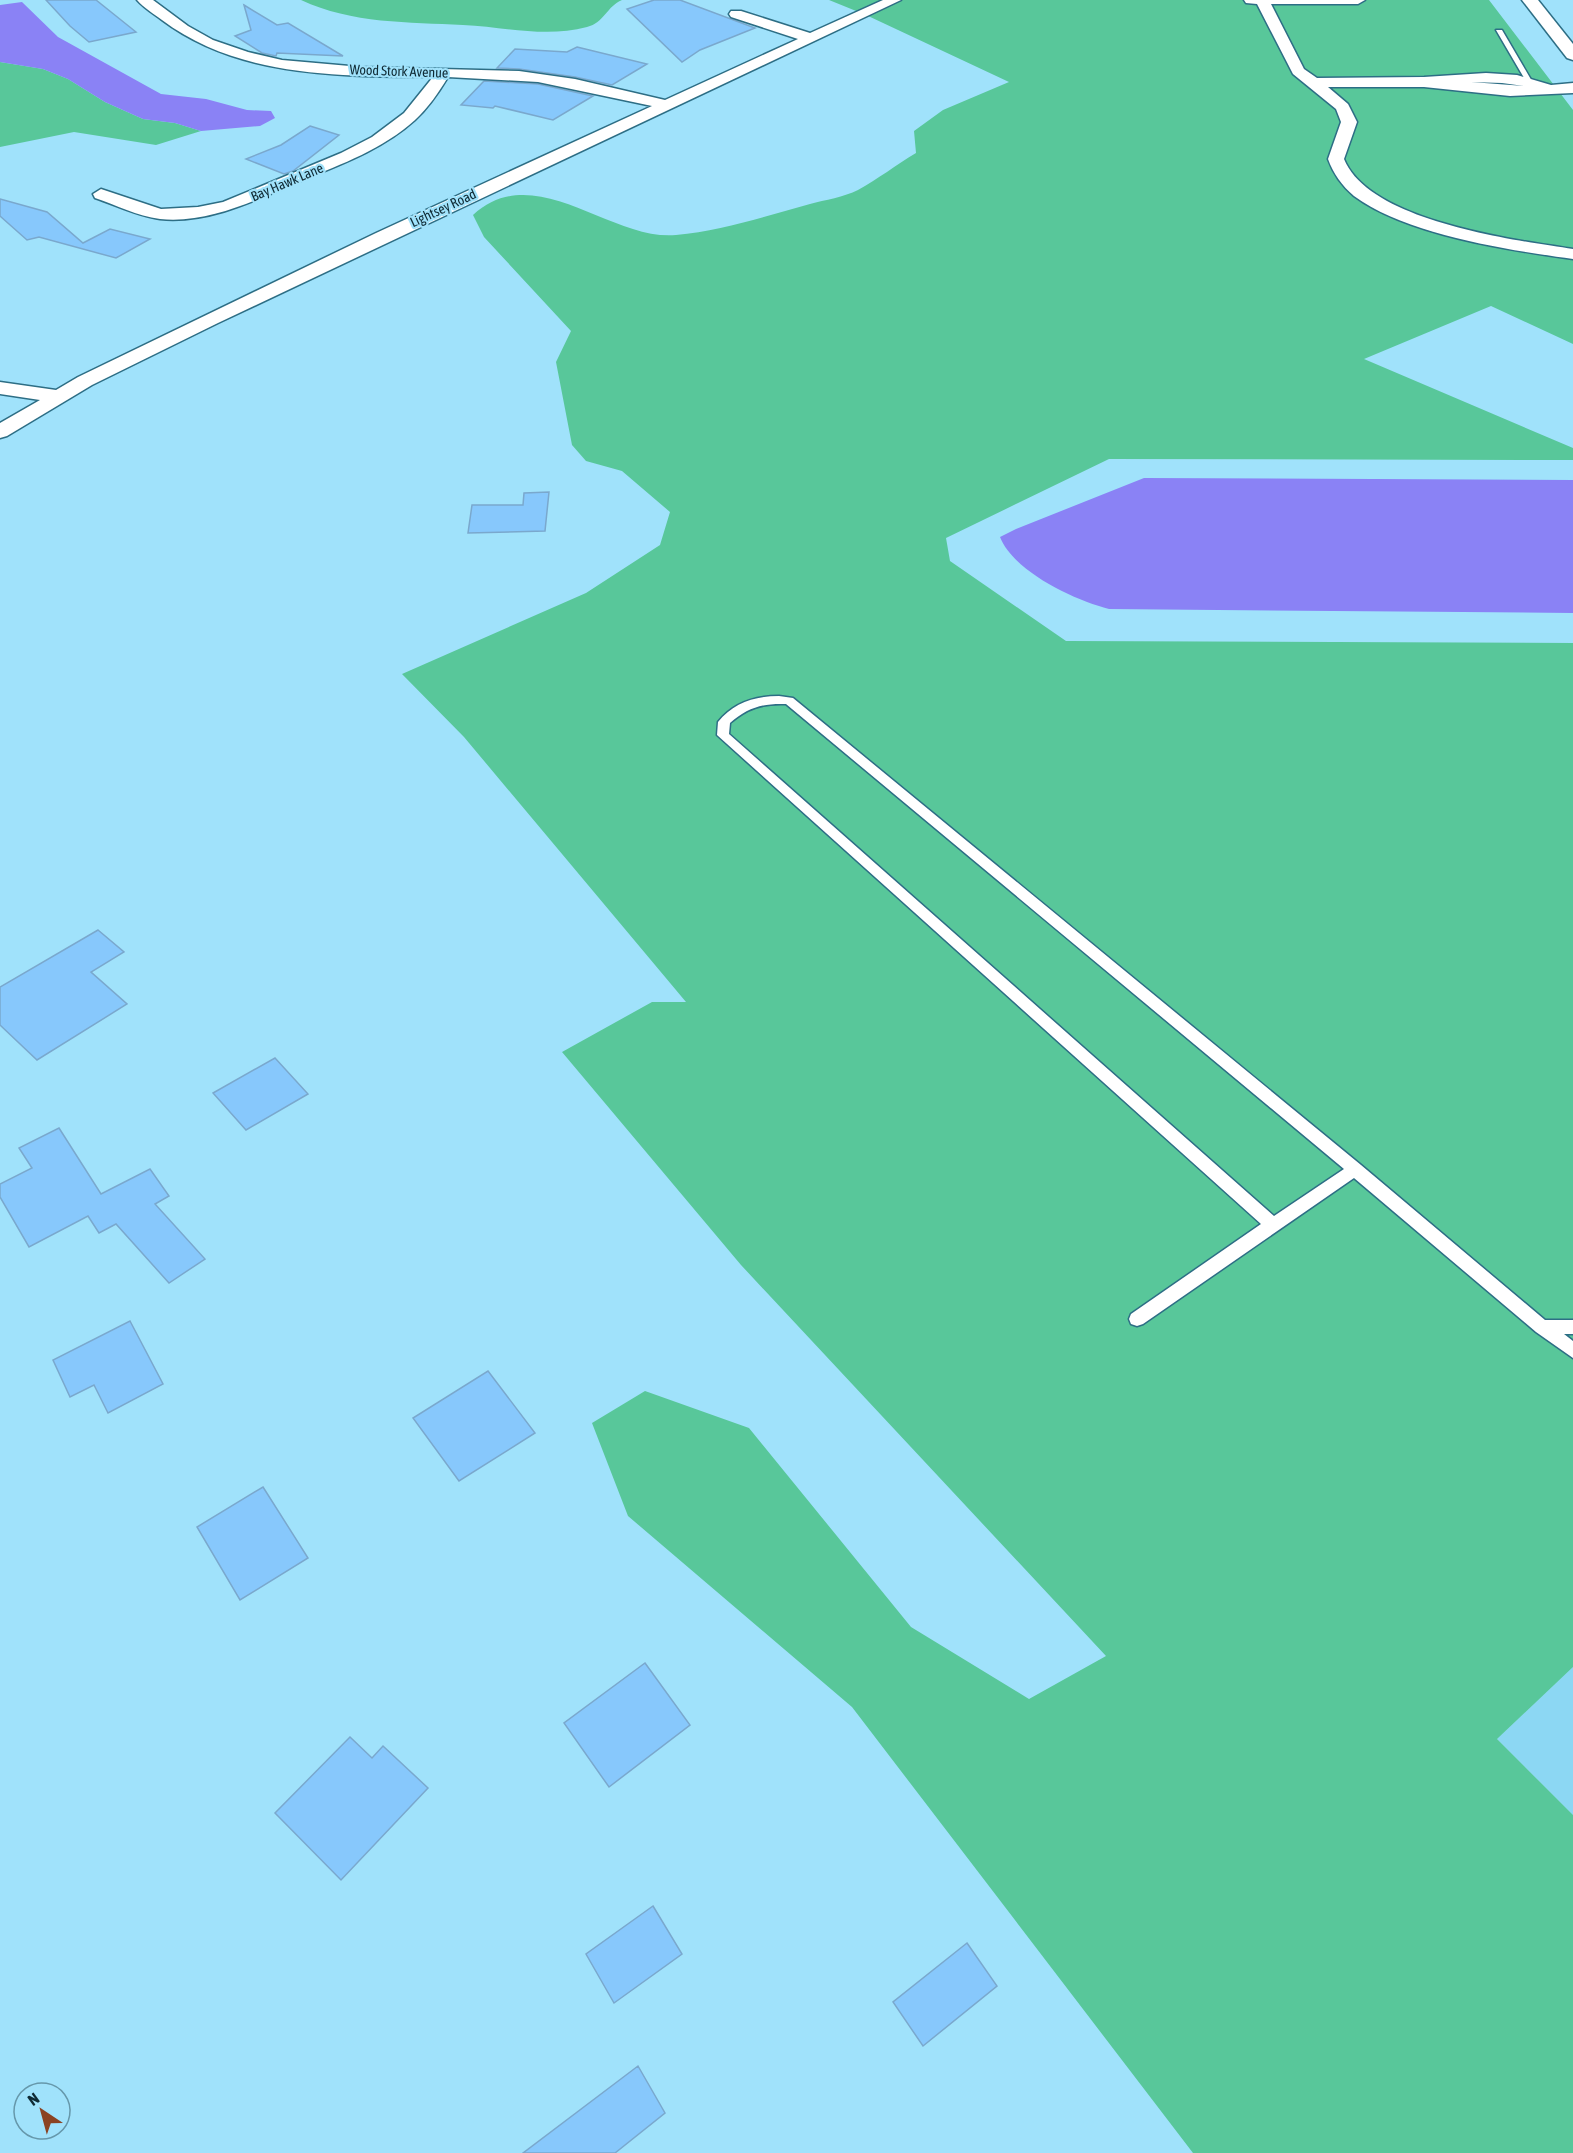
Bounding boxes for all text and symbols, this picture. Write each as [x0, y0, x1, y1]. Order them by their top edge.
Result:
street label: Wood Stork Avenue [349, 61, 449, 81]
street label: Bay Hawk Lane [248, 160, 326, 204]
street label: Lightsey Road [407, 186, 479, 230]
north arrow [12, 2081, 72, 2141]
text: N [24, 2089, 42, 2109]

